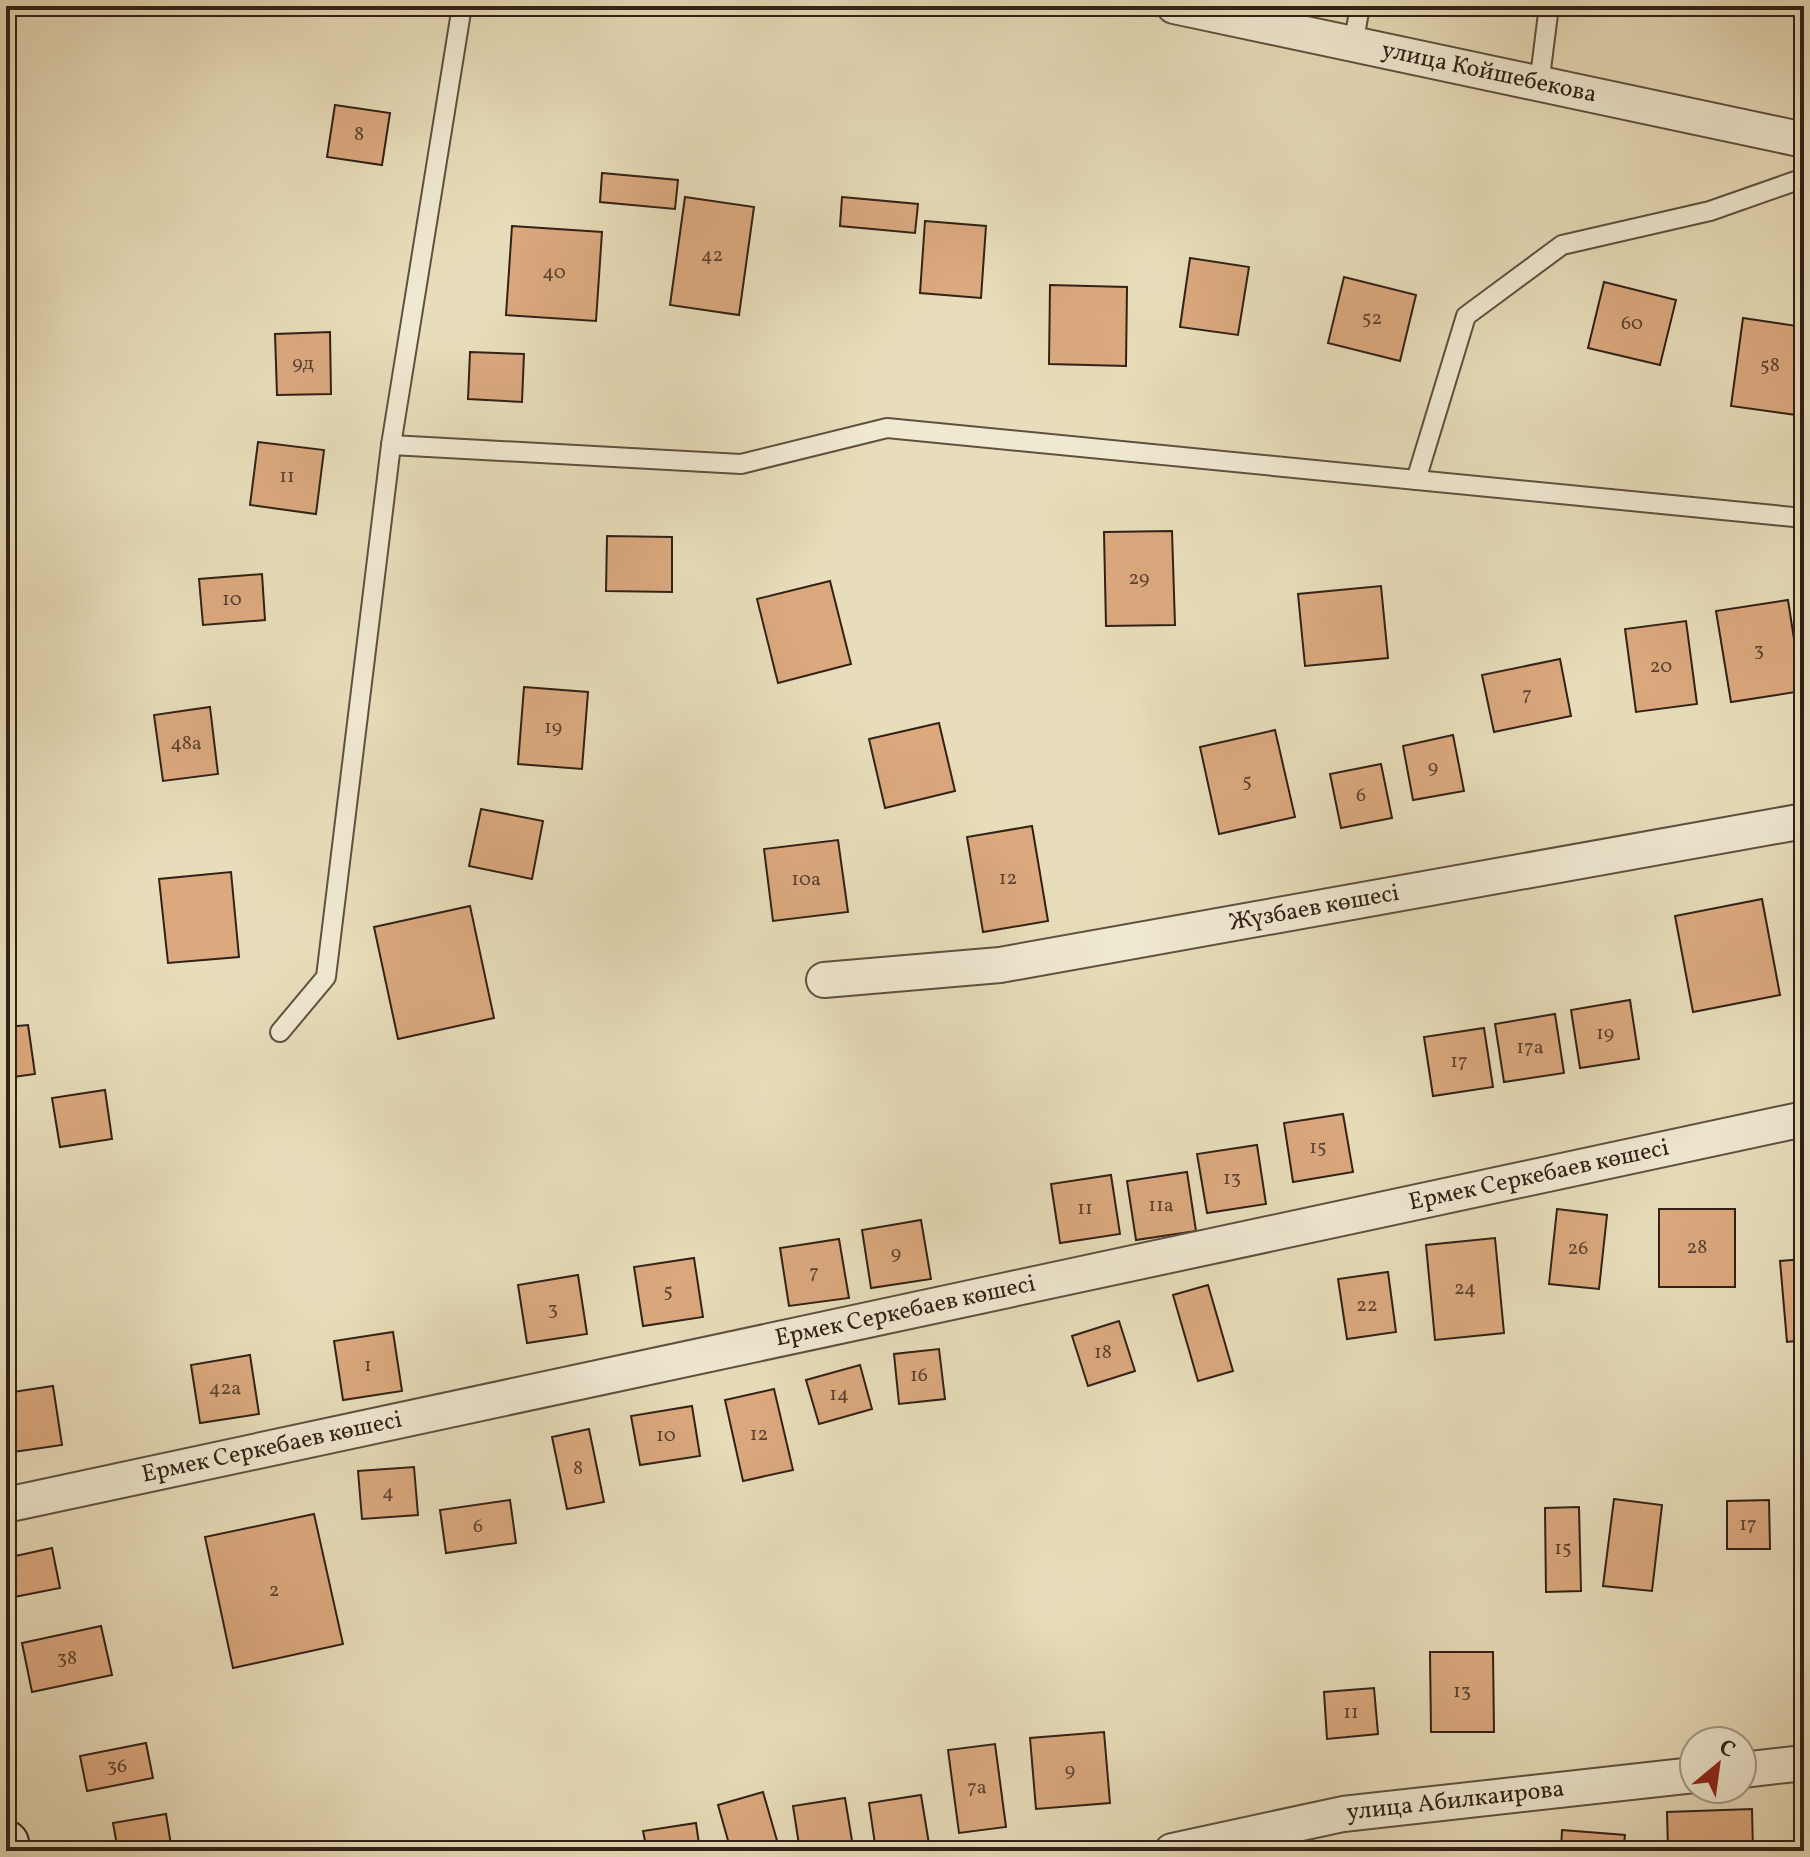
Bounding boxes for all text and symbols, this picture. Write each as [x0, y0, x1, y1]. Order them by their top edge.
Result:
street label: улица Койшебекова [1378, 34, 1600, 112]
house number: 8 [354, 121, 364, 149]
house number: 42 [701, 242, 723, 270]
house number: 40 [542, 259, 566, 287]
house number: 52 [1362, 305, 1382, 333]
house number: 60 [1621, 310, 1643, 338]
house number: 9д [292, 350, 314, 378]
house number: 58 [1760, 352, 1780, 380]
house number: 11 [279, 463, 295, 491]
house number: 29 [1129, 565, 1149, 593]
house number: 10 [222, 586, 242, 614]
house number: 3 [1754, 637, 1764, 665]
house number: 20 [1650, 653, 1672, 681]
house number: 7 [1522, 681, 1532, 709]
house number: 19 [544, 714, 562, 742]
house number: 48а [170, 730, 202, 758]
house number: 9 [1428, 754, 1438, 782]
house number: 5 [1242, 768, 1252, 796]
house number: 6 [1356, 782, 1366, 810]
house number: 12 [999, 865, 1017, 893]
house number: 10а [791, 866, 821, 894]
street label: Жүзбаев көшесі [1227, 877, 1402, 941]
house number: 19 [1596, 1020, 1614, 1048]
house number: 17а [1516, 1034, 1544, 1062]
house number: 17 [1450, 1048, 1468, 1076]
street label: Ермек Серкебаев көшесі [1406, 1131, 1672, 1220]
house number: 15 [1309, 1134, 1327, 1162]
house number: 13 [1223, 1165, 1241, 1193]
house number: 11а [1148, 1192, 1174, 1220]
house number: 11 [1077, 1195, 1093, 1223]
house number: 28 [1687, 1234, 1707, 1262]
house number: 26 [1568, 1235, 1588, 1263]
house number: 9 [891, 1240, 901, 1268]
house number: 7 [809, 1259, 819, 1287]
street label: Ермек Серкебаев көшесі [772, 1267, 1039, 1356]
house number: 24 [1454, 1275, 1476, 1303]
house number: 5 [663, 1278, 673, 1306]
house number: 22 [1356, 1292, 1378, 1320]
house number: 3 [548, 1296, 558, 1324]
house number: 18 [1094, 1339, 1112, 1367]
house number: 1 [364, 1352, 372, 1380]
house number: 16 [910, 1362, 928, 1390]
house number: 42а [209, 1375, 241, 1403]
house number: 14 [829, 1381, 849, 1409]
street label: Ермек Серкебаев көшесі [139, 1403, 405, 1492]
house number: 12 [750, 1421, 768, 1449]
house number: 10 [656, 1422, 676, 1450]
house number: 8 [573, 1455, 583, 1483]
house number: 4 [382, 1479, 394, 1507]
house number: 17 [1739, 1511, 1757, 1539]
house number: 6 [473, 1513, 483, 1541]
house number: 15 [1554, 1535, 1572, 1563]
house number: 2 [269, 1577, 279, 1605]
house number: 38 [57, 1645, 77, 1673]
house number: 13 [1453, 1678, 1471, 1706]
house number: 11 [1343, 1699, 1359, 1727]
north arrow [1678, 1725, 1758, 1805]
text: С [1713, 1733, 1740, 1767]
house number: 36 [107, 1753, 127, 1781]
house number: 9 [1065, 1757, 1075, 1785]
street label: улица Абилкаирова [1345, 1773, 1566, 1831]
house number: 7а [967, 1774, 987, 1802]

